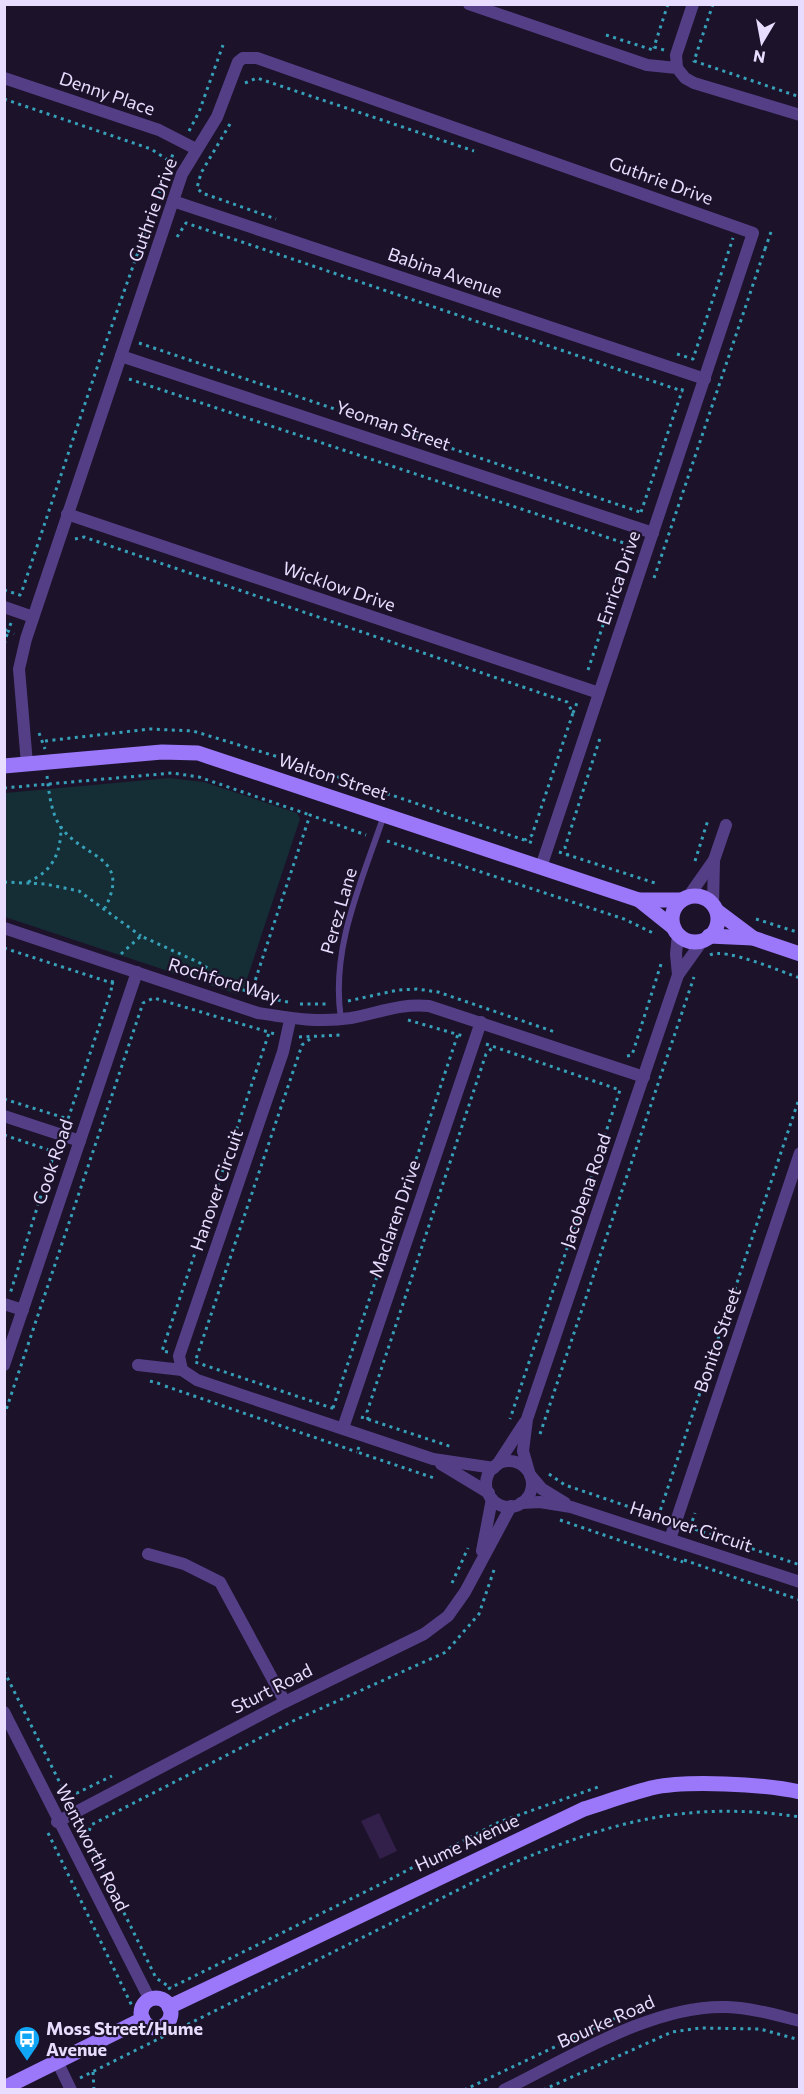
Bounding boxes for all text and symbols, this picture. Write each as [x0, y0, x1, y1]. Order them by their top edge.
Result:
north arrow [732, 12, 792, 72]
text: N [752, 47, 767, 68]
street label: Denny Place [57, 66, 158, 120]
street label: Guthrie Drive [606, 151, 716, 209]
street label: Guthrie Drive [123, 155, 181, 265]
street label: Babina Avenue [385, 242, 505, 302]
street label: Yeoman Street [333, 395, 454, 455]
street label: Enrica Drive [592, 528, 644, 628]
street label: Wicklow Drive [280, 556, 399, 616]
street label: Walton Street [276, 748, 391, 804]
street label: Perez Lane [315, 865, 361, 956]
street label: Rochford Way [166, 953, 283, 1007]
street label: Cook Road [27, 1116, 77, 1207]
street label: Hanover Circuit [185, 1126, 247, 1254]
street label: Jacobena Road [555, 1131, 615, 1251]
street label: Maclaren Drive [364, 1157, 424, 1280]
street label: Bonito Street [689, 1284, 745, 1395]
street label: Hanover Circuit [627, 1496, 755, 1556]
street label: Sturt Road [227, 1658, 316, 1718]
street label: Wentworth Road [51, 1780, 134, 1915]
street label: Hume Avenue [411, 1808, 522, 1876]
street label: Bourke Road [554, 1990, 658, 2052]
place label: Moss Street/Hume Avenue [46, 2017, 203, 2060]
bus stop icon: Moss Street/Hume Avenue [12, 2024, 42, 2062]

